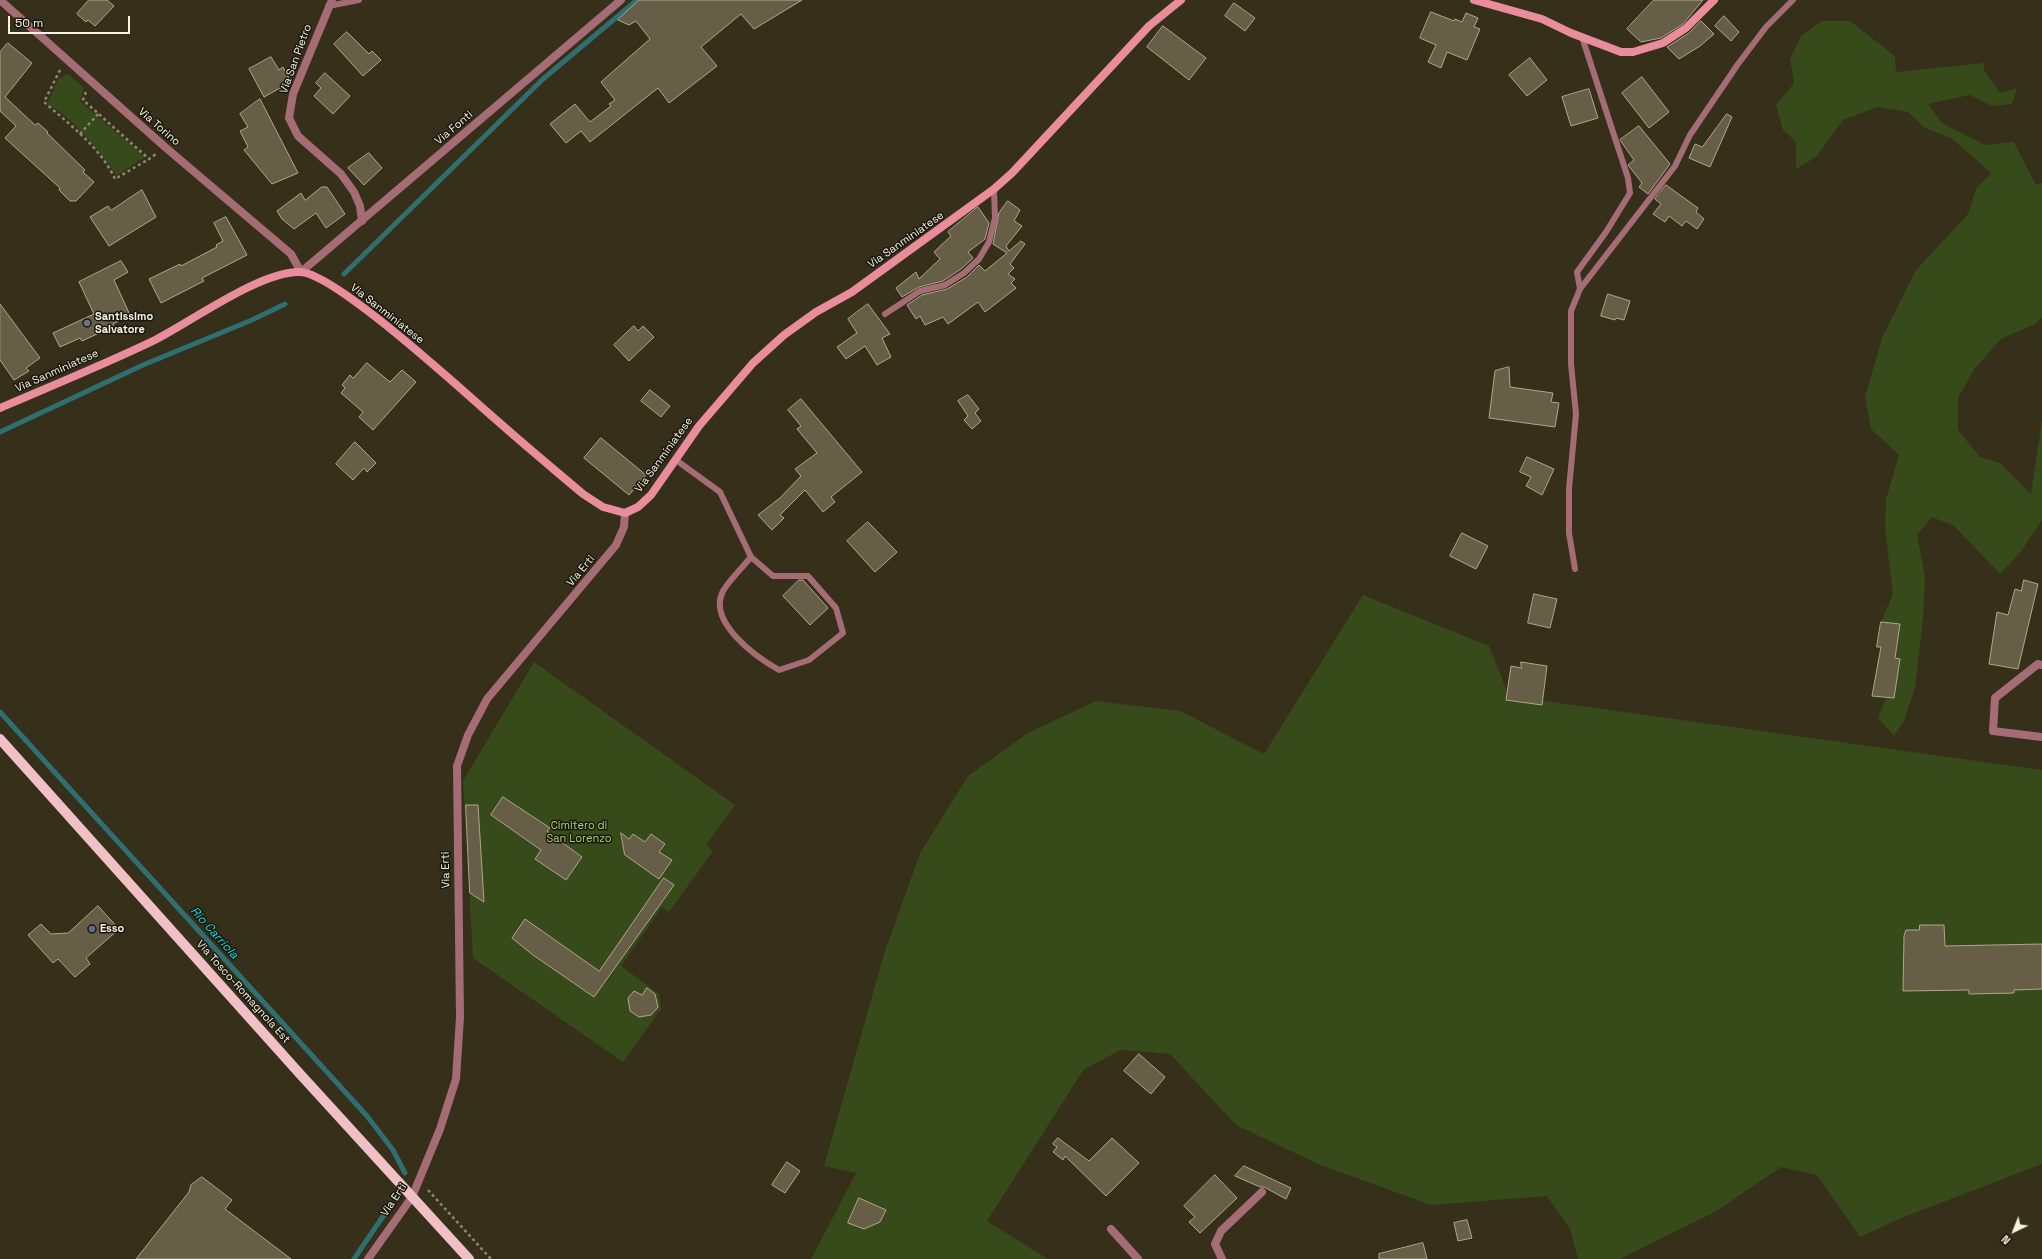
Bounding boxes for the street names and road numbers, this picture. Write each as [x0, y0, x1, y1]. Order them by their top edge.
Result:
street label: Via San Pietro [277, 23, 315, 95]
street label: Via Torino [135, 105, 183, 149]
street label: Via Fonti [432, 108, 476, 148]
street label: Via Sanminiatese [865, 209, 947, 271]
street label: Via Sanminiatese [348, 281, 426, 347]
street label: Via Sanminiatese [13, 347, 101, 395]
street label: Via Sanminiatese [632, 415, 696, 495]
street label: Via Erti [564, 553, 598, 589]
street label: Via Erti [439, 852, 453, 888]
street label: Via Tosco-Romagnola Est [193, 938, 293, 1046]
street label: Via Erti [378, 1181, 410, 1219]

